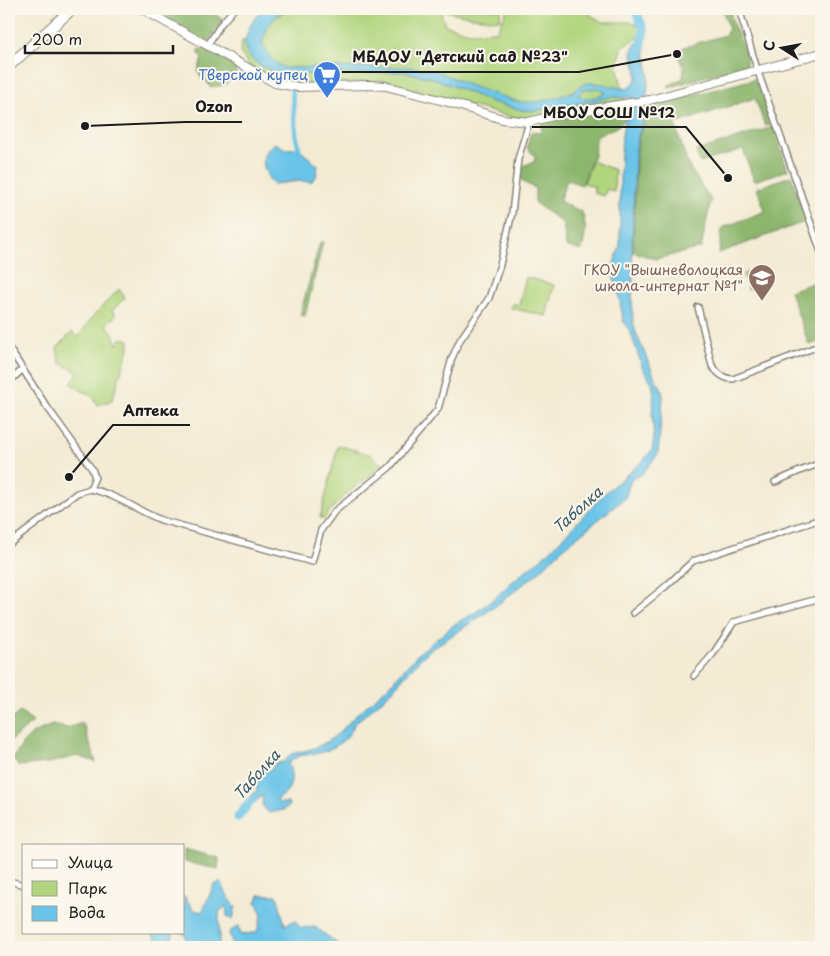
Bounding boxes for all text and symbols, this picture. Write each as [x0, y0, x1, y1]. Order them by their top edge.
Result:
scale bar [25, 22, 172, 54]
north arrow [758, 22, 808, 72]
text: 200 m [32, 27, 82, 50]
text: С [757, 38, 780, 53]
callout: МБДОУ "Детский сад №23" [342, 42, 579, 72]
text: МБДОУ "Детский сад №23" [352, 44, 568, 67]
supermarket icon: Тверской купец [312, 60, 342, 99]
place label: Тверской купец [198, 64, 308, 85]
callout: Ozon [185, 92, 242, 122]
text: Ozon [195, 94, 233, 117]
callout: МБОУ СОШ №12 [532, 97, 686, 127]
text: МБОУ СОШ №12 [543, 100, 676, 123]
place label: ГКОУ "Вышневолоцкая школа-интернат №1" [583, 259, 743, 296]
school or university icon: ГКОУ "Вышневолоцкая школа-интернат №1" [747, 263, 777, 302]
callout: Аптека [113, 395, 190, 425]
text: Аптека [123, 398, 179, 421]
water label: Таболка [547, 480, 608, 538]
water label: Таболка [227, 743, 285, 804]
legend [22, 844, 185, 934]
text: Улица [68, 850, 113, 873]
text: Парк [68, 876, 107, 899]
text: Вода [68, 900, 106, 923]

